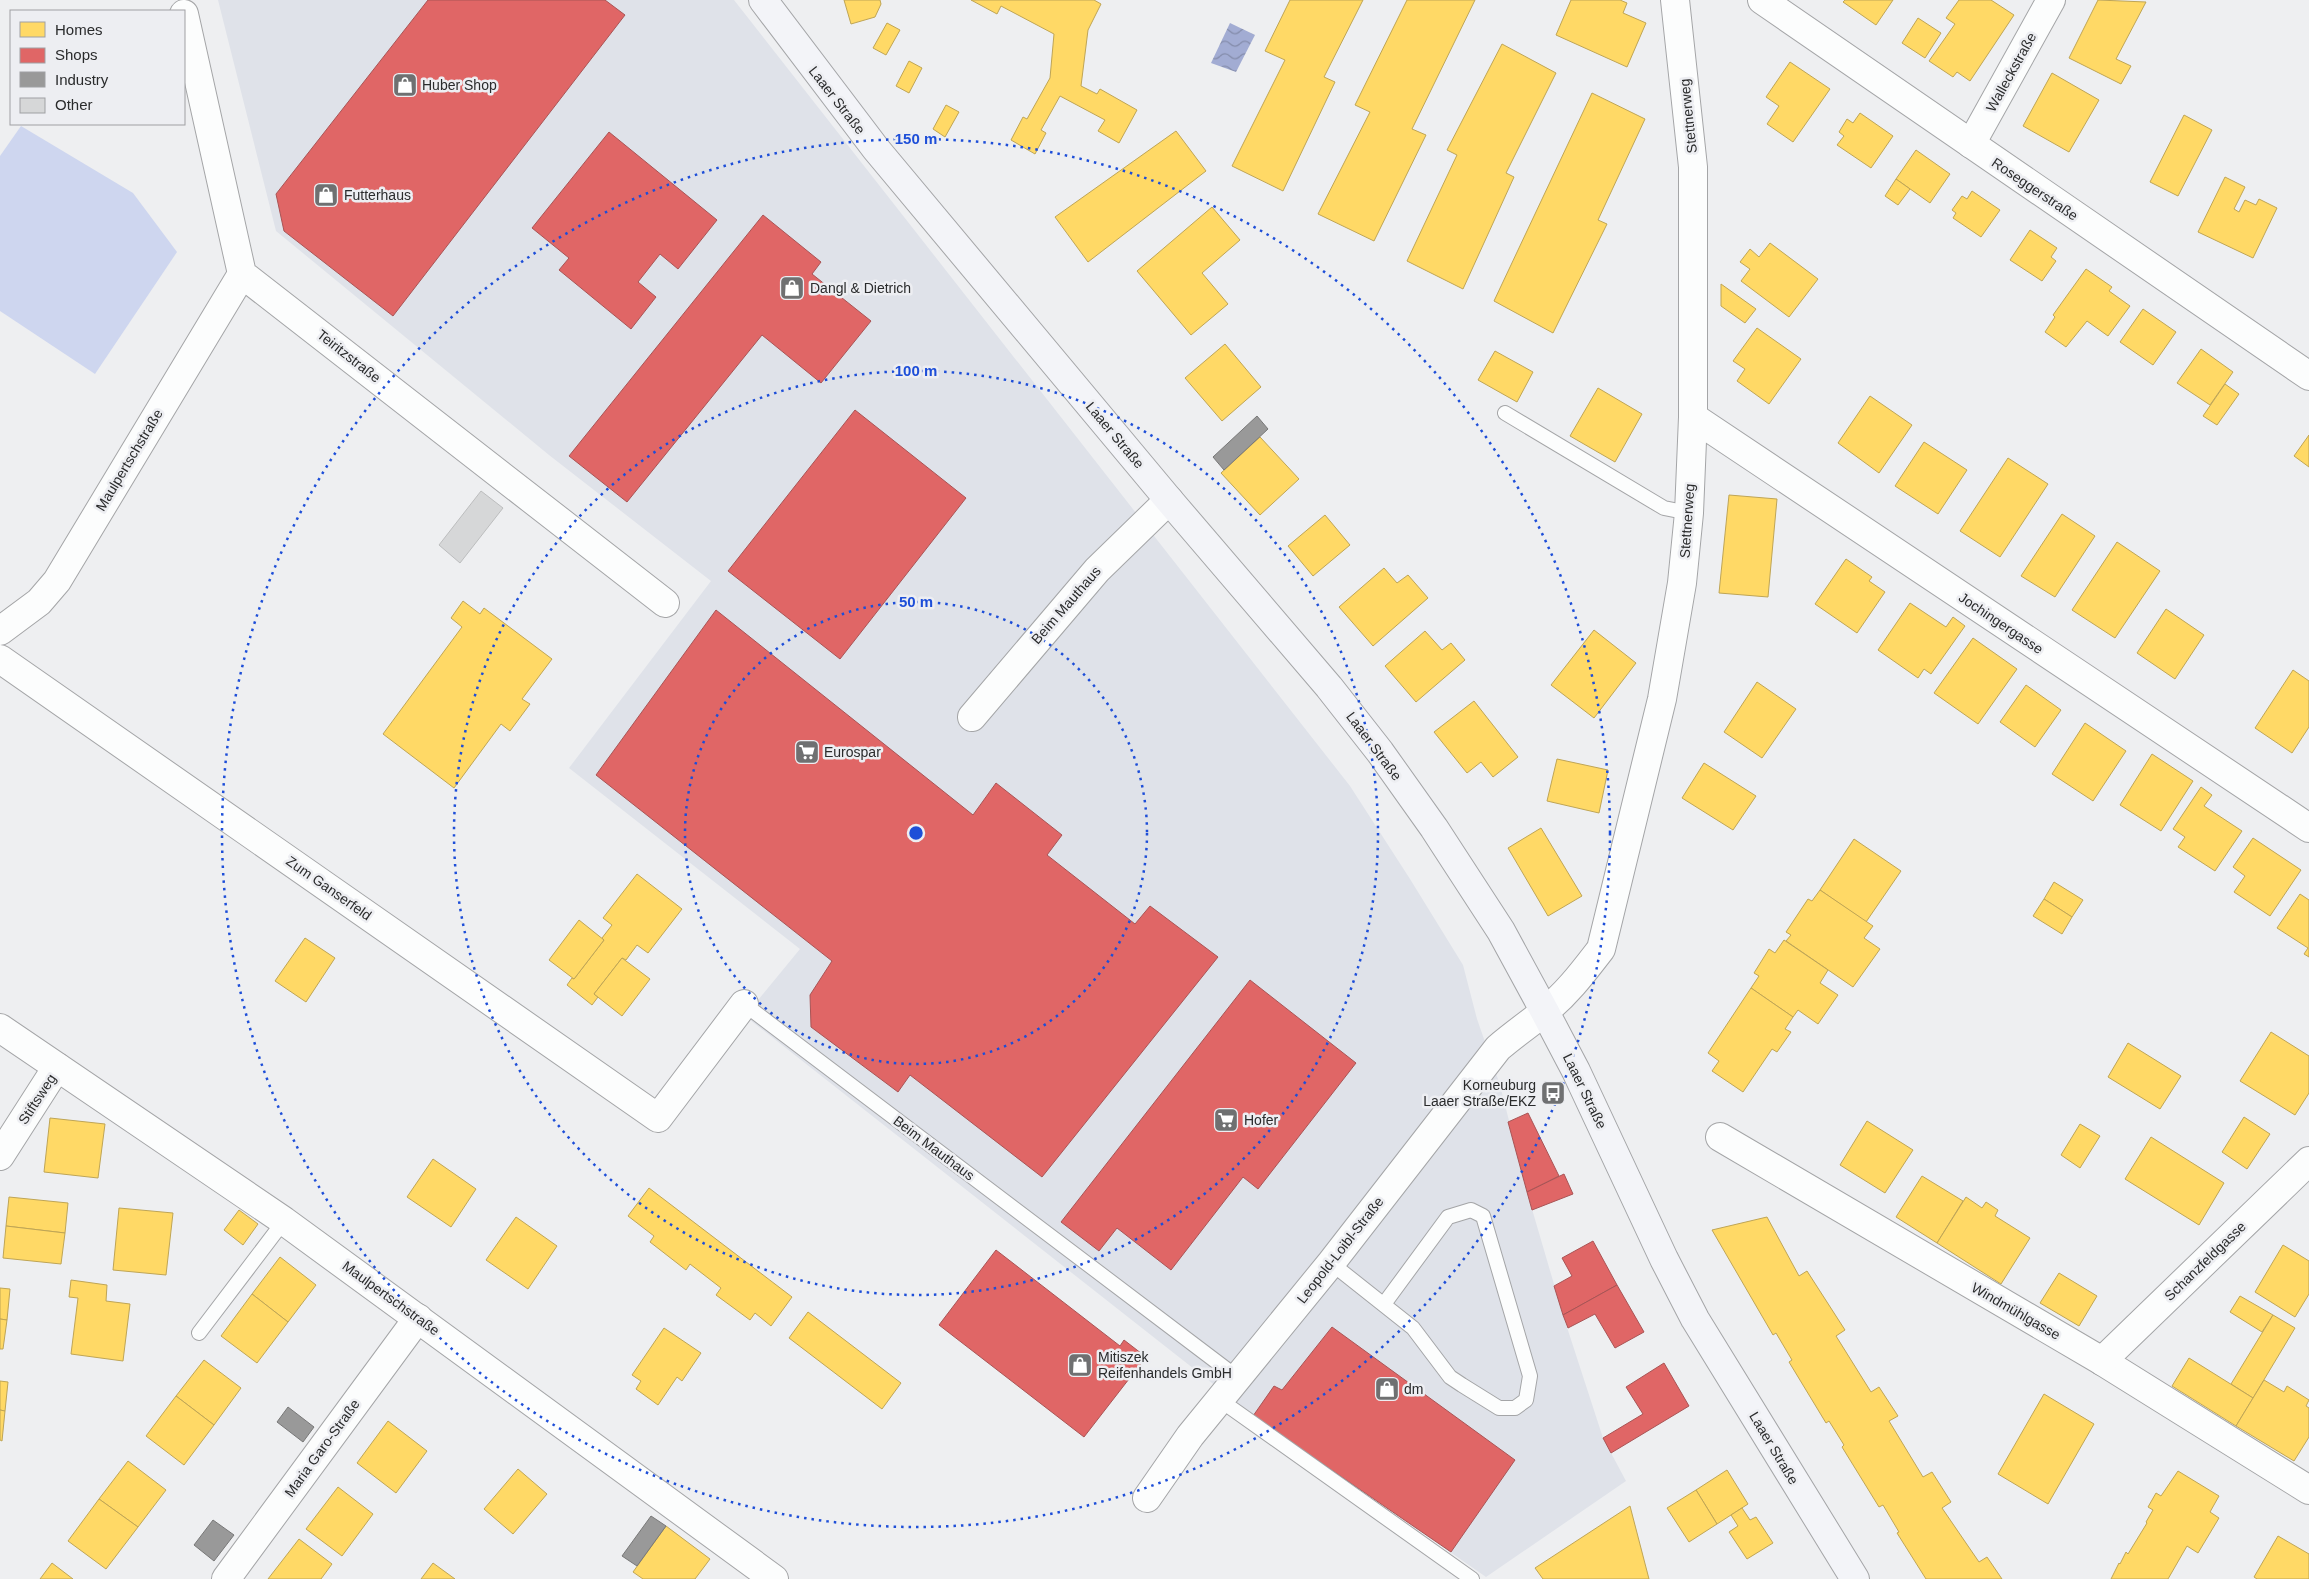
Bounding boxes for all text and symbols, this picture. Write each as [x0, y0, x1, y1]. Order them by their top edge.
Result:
legend [10, 10, 185, 125]
text: Homes [55, 21, 103, 38]
street label: Walleckstraße [1983, 29, 2039, 114]
text: Shops [55, 46, 98, 63]
street label: Laaer Straße [806, 63, 869, 137]
text: Industry [55, 71, 109, 88]
shop icon: Huber Shop [392, 72, 418, 98]
place label: Huber Shop [422, 77, 497, 93]
street label: Stettnerweg [1676, 78, 1700, 154]
text: Other [55, 96, 93, 113]
text: 150 m [895, 130, 937, 147]
street label: Roseggerstraße [1989, 154, 2081, 224]
shop icon: Futterhaus [313, 182, 339, 208]
place label: Futterhaus [344, 187, 411, 203]
shop icon: Dangl & Dietrich [779, 275, 805, 301]
place label: Dangl & Dietrich [810, 280, 911, 296]
street label: Teiritzstraße [314, 326, 384, 386]
text: 100 m [895, 362, 937, 379]
street label: Laaer Straße [1083, 399, 1148, 472]
street label: Maulpertschstraße [92, 406, 166, 514]
street label: Stettnerweg [1676, 483, 1698, 559]
street label: Beim Mauthaus [1028, 563, 1104, 647]
street label: Jochingergasse [1956, 589, 2046, 657]
text: 50 m [899, 593, 933, 610]
street label: Laaer Straße [1343, 709, 1405, 784]
supermarket icon: Eurospar [794, 739, 820, 765]
place label: Eurospar [824, 744, 881, 760]
centre of rings [907, 824, 925, 842]
street label: Zum Ganserfeld [283, 853, 375, 923]
street label: Laaer Straße [1560, 1051, 1610, 1131]
street label: Stiftsweg [15, 1071, 59, 1127]
place label: Korneuburg Laaer Straße/EKZ [1423, 1077, 1536, 1109]
bus stop icon: Korneuburg Laaer Straße/EKZ [1540, 1080, 1566, 1106]
supermarket icon: Hofer [1213, 1107, 1239, 1133]
street label: Beim Mauthaus [890, 1112, 978, 1184]
place label: Hofer [1244, 1112, 1279, 1128]
street label: Leopold-Loibl-Straße [1293, 1193, 1387, 1306]
street label: Schanzfeldgasse [2161, 1218, 2249, 1304]
street label: Maulpertschstraße [339, 1257, 443, 1339]
street label: Windmühlgasse [1969, 1279, 2063, 1343]
place label: Mitiszek Reifenhandels GmbH [1098, 1349, 1232, 1381]
shop icon: Mitiszek Reifenhandels GmbH [1067, 1352, 1093, 1378]
shop icon: dm [1374, 1376, 1400, 1402]
place label: dm [1404, 1381, 1423, 1397]
street label: Maria Garo-Straße [281, 1396, 363, 1500]
street label: Laaer Straße [1746, 1409, 1802, 1487]

